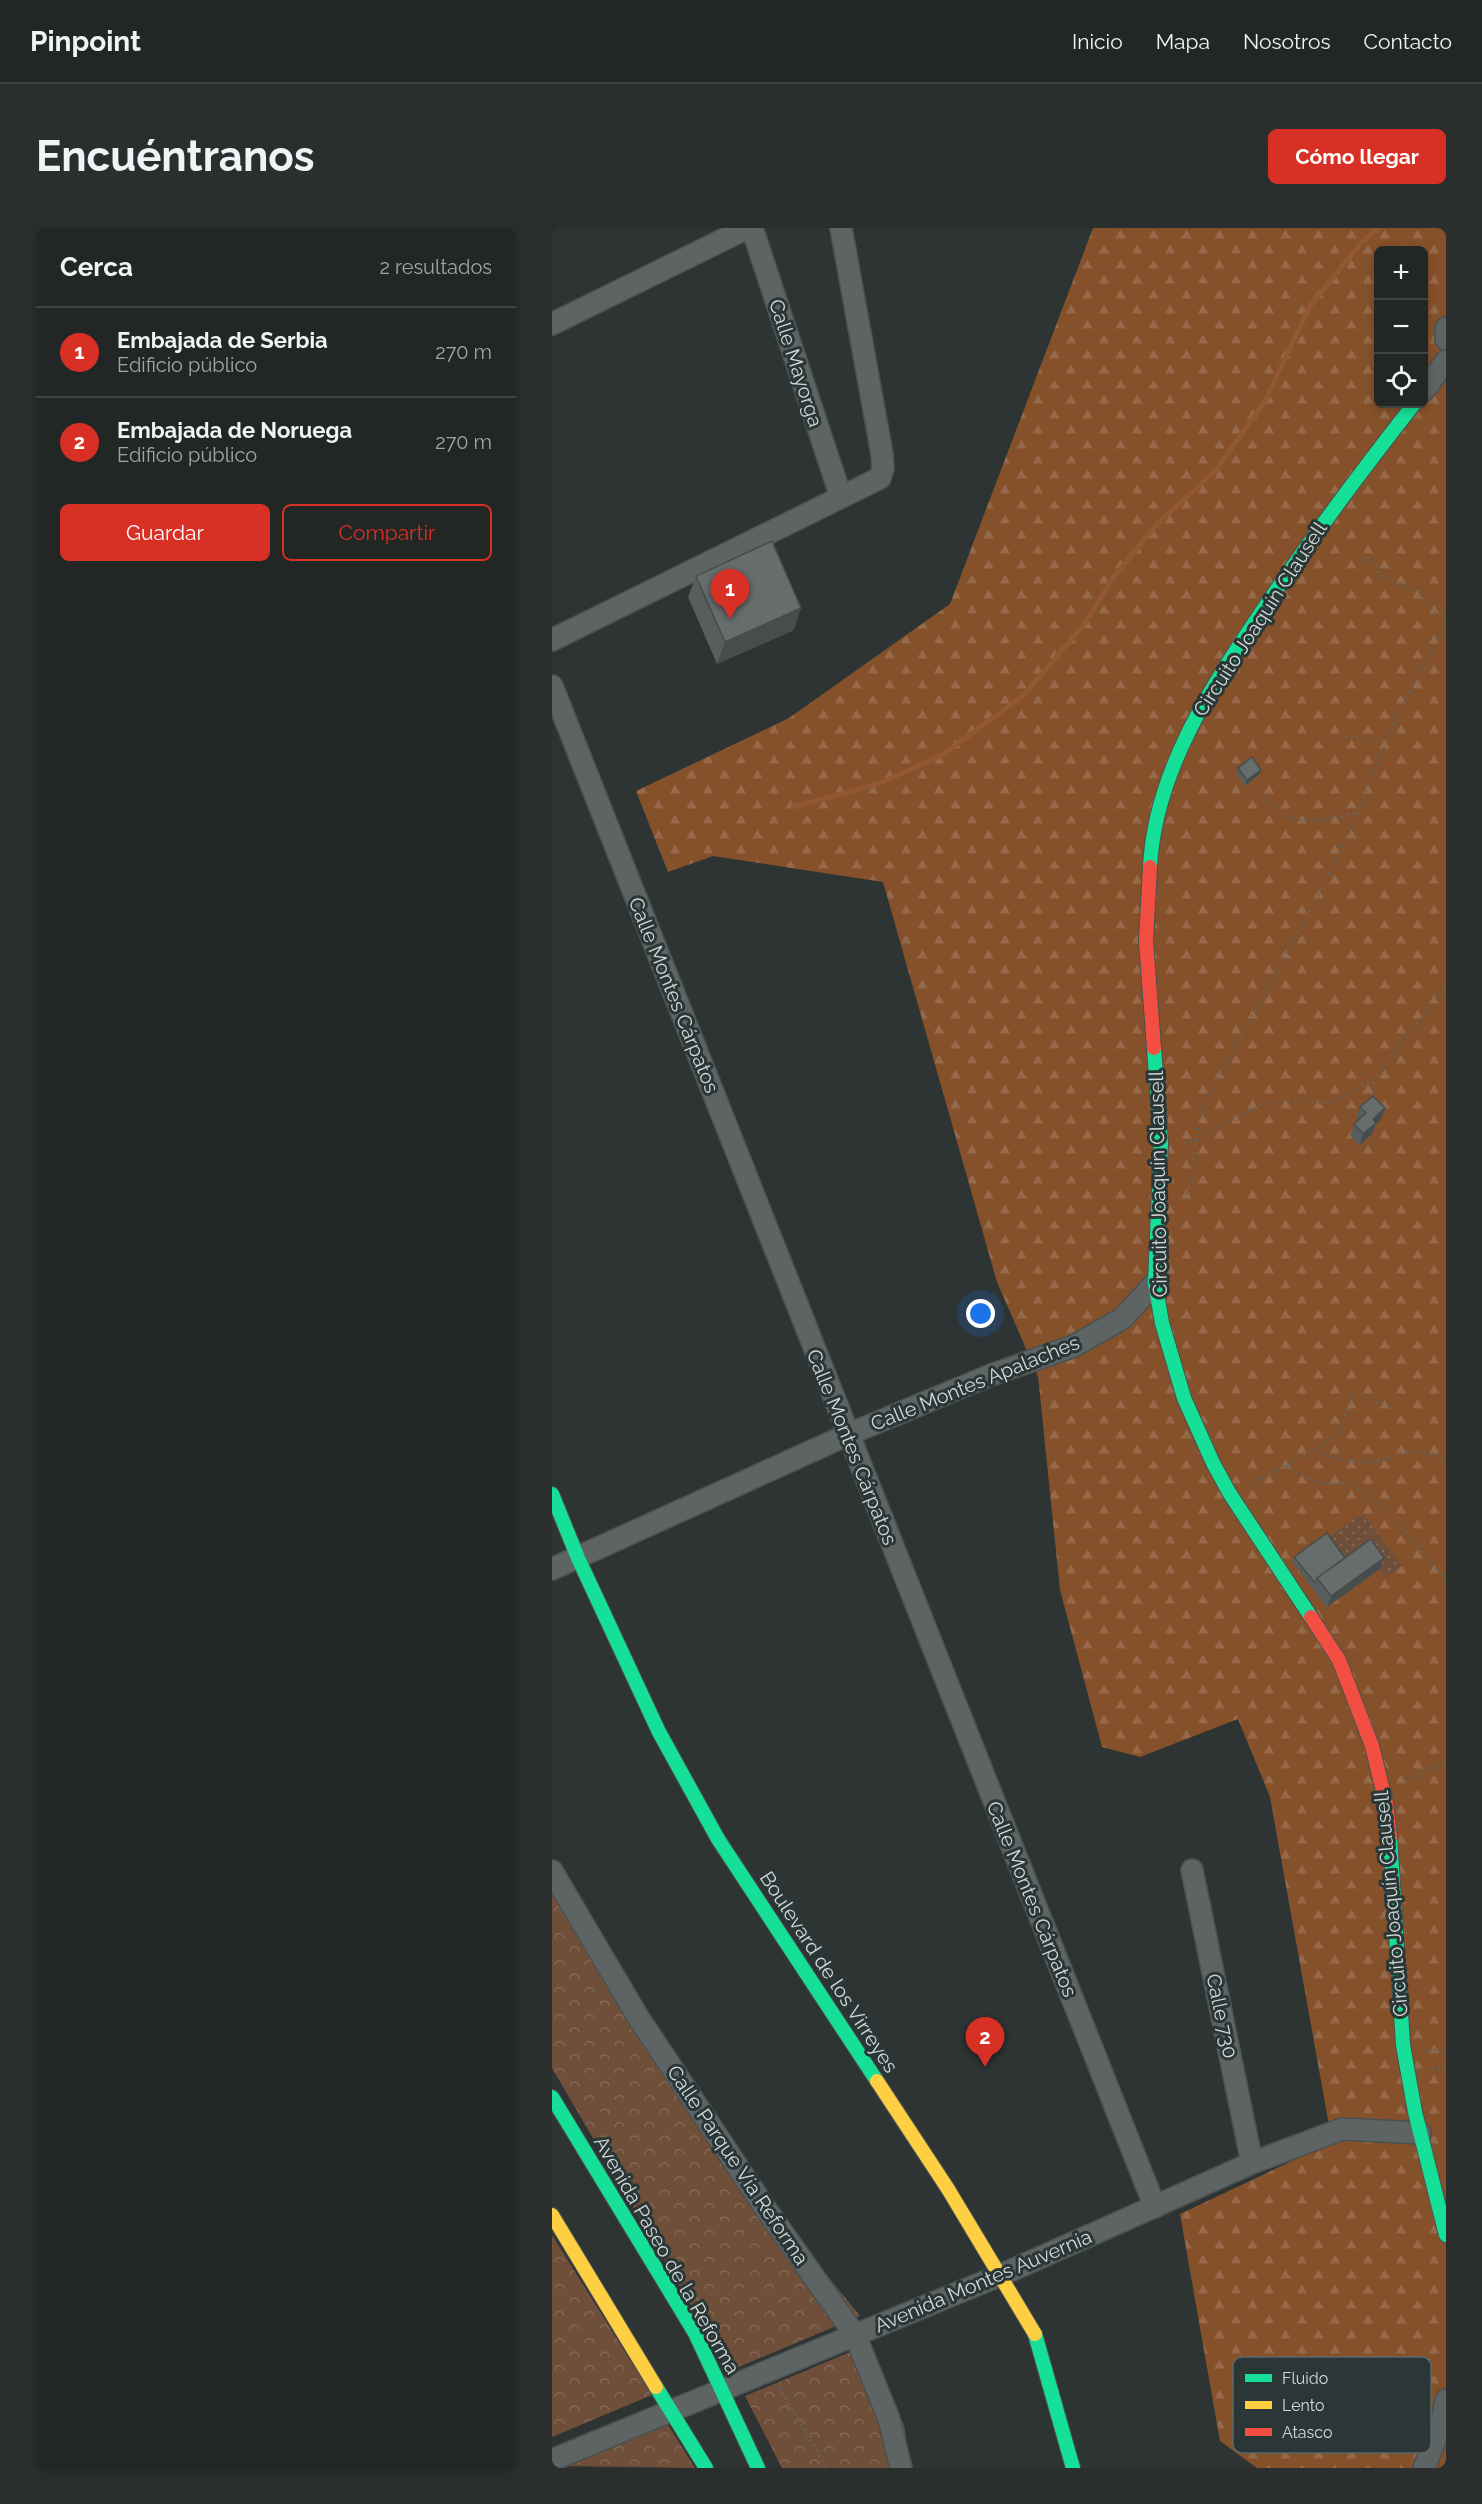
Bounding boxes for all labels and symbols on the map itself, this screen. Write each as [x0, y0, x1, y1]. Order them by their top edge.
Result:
street label: Calle Mayorga [764, 296, 828, 430]
street label: Circuito Joaquín Clausell [1188, 517, 1332, 721]
pin: 1 [710, 570, 750, 619]
street label: Calle Montes Cárpatos [624, 894, 724, 1096]
street label: Circuito Joaquín Clausell [1144, 1070, 1172, 1298]
your location [966, 1299, 995, 1328]
street label: Calle Montes Apalaches [867, 1330, 1083, 1436]
street label: Calle Montes Cárpatos [802, 1346, 902, 1548]
street label: Circuito Joaquín Clausell [1369, 1789, 1413, 2018]
street label: Calle Montes Cárpatos [982, 1798, 1082, 2000]
street label: Boulevard de los Virreyes [755, 1867, 903, 2077]
street label: Calle 730 [1201, 1971, 1243, 2061]
pin: 2 [966, 2018, 1004, 2067]
street label: Calle Parque Vía Reforma [662, 2061, 814, 2269]
street label: Avenida Paseo de la Reforma [589, 2132, 745, 2378]
street label: Avenida Montes Auvernia [871, 2224, 1095, 2338]
legend [1233, 2357, 1431, 2453]
text: Fluido [1282, 2369, 1328, 2388]
text: Lento [1282, 2396, 1325, 2415]
text: Atasco [1282, 2423, 1333, 2442]

